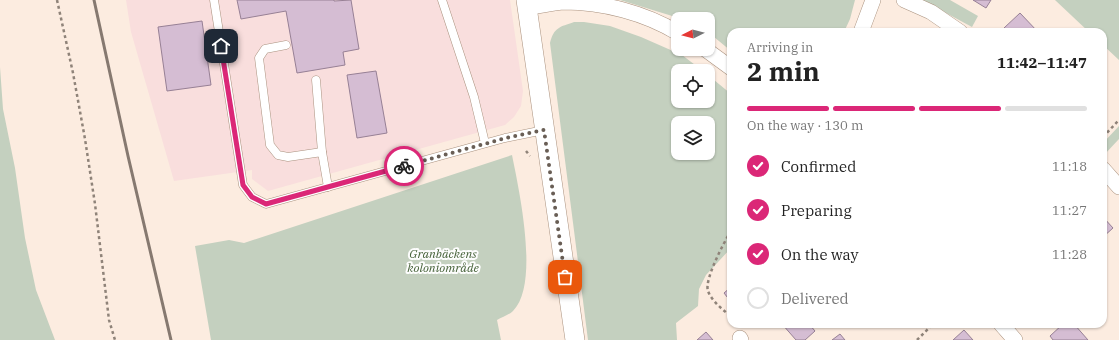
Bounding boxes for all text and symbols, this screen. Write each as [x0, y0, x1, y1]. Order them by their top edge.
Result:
north arrow [671, 12, 715, 56]
map controls [671, 12, 715, 160]
pin [204, 29, 238, 63]
icon: home [210, 35, 232, 57]
text: Arriving in [747, 39, 813, 56]
text: 11:42–11:47 [997, 53, 1087, 72]
text: 2 min [747, 54, 820, 88]
button: locate [671, 64, 715, 108]
button: layers [671, 116, 715, 160]
text: On the way · 130 m [747, 117, 863, 134]
courier [384, 146, 424, 186]
icon: bike [393, 155, 415, 177]
icon: check [747, 155, 769, 177]
text: Confirmed [781, 157, 856, 176]
text: 11:18 [1052, 158, 1087, 175]
icon: check [747, 199, 769, 221]
text: Preparing [781, 201, 852, 220]
text: 11:27 [1052, 202, 1087, 219]
icon: check [747, 243, 769, 265]
text: On the way [781, 245, 859, 264]
park label: Granbäckens koloniområde [407, 246, 479, 275]
text: 11:28 [1052, 246, 1087, 263]
pin [548, 260, 582, 294]
icon: bag [554, 266, 576, 288]
text: Delivered [781, 289, 849, 308]

